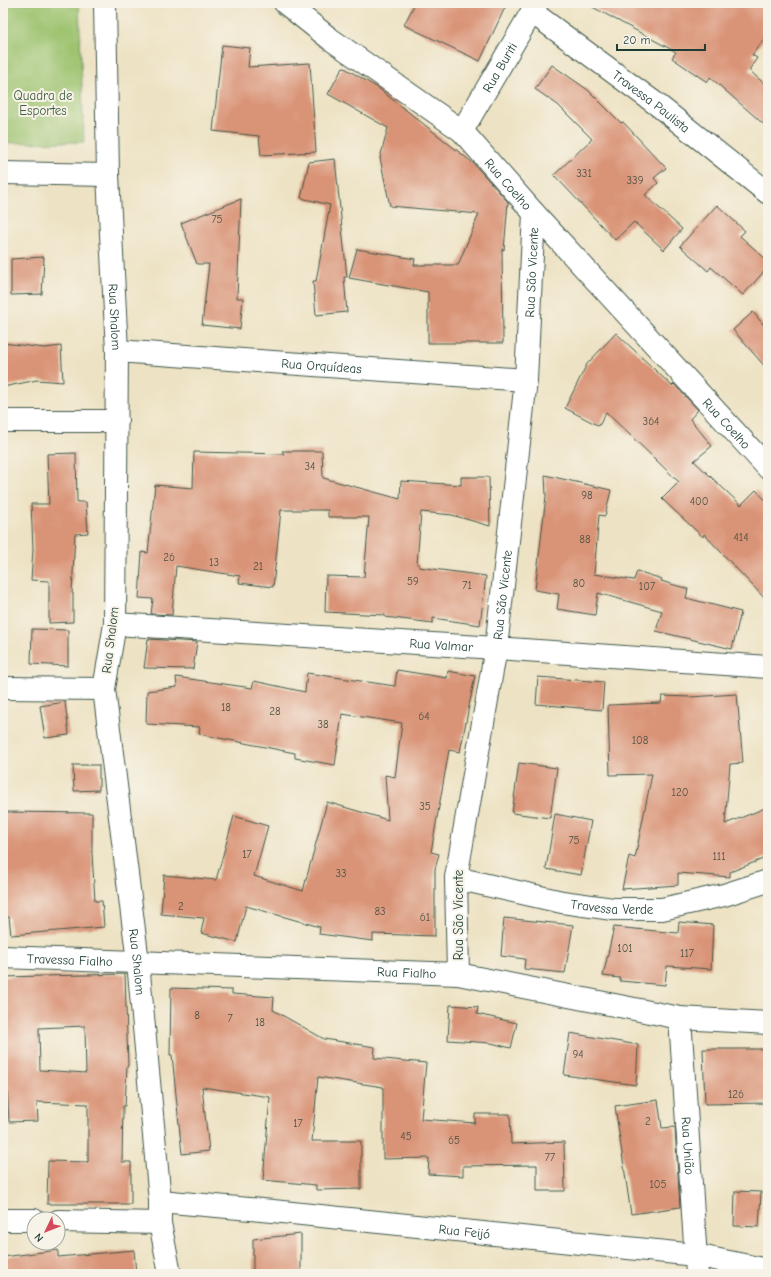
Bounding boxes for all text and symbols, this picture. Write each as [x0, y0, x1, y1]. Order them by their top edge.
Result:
scale bar [617, 26, 705, 52]
text: 20 m [623, 33, 651, 47]
street label: Rua Buriti [479, 40, 520, 95]
street label: Travessa Paulista [610, 67, 693, 135]
park label: Quadra de Esportes [14, 88, 73, 118]
street label: Rua Coelho [482, 155, 535, 213]
house number: 331 [576, 167, 592, 180]
house number: 339 [627, 174, 644, 187]
house number: 75 [211, 213, 223, 226]
street label: Rua São Vicente [522, 226, 541, 318]
street label: Rua Shalom [106, 283, 124, 351]
street label: Rua Orquídeas [281, 355, 362, 376]
street label: Rua Coelho [700, 395, 754, 452]
house number: 364 [643, 415, 659, 428]
house number: 34 [305, 460, 315, 473]
house number: 98 [581, 489, 593, 502]
house number: 400 [690, 495, 708, 508]
house number: 414 [734, 531, 748, 544]
house number: 88 [579, 533, 591, 546]
street label: Rua São Vicente [489, 549, 514, 641]
house number: 26 [163, 551, 175, 564]
house number: 13 [209, 556, 219, 569]
house number: 21 [253, 560, 263, 573]
house number: 59 [407, 575, 419, 588]
house number: 80 [573, 577, 585, 590]
house number: 71 [462, 579, 472, 592]
house number: 107 [639, 580, 655, 593]
street label: Rua Shalom [98, 606, 122, 674]
street label: Rua Valmar [409, 635, 475, 654]
house number: 18 [221, 701, 231, 714]
house number: 28 [269, 705, 281, 718]
house number: 64 [418, 710, 430, 723]
house number: 38 [317, 718, 329, 731]
house number: 108 [632, 734, 649, 747]
house number: 120 [672, 786, 688, 799]
house number: 35 [419, 800, 431, 813]
house number: 75 [568, 834, 580, 847]
house number: 17 [242, 848, 252, 861]
house number: 111 [712, 850, 726, 863]
house number: 33 [335, 867, 347, 880]
street label: Rua São Vicente [451, 869, 466, 960]
street label: Travessa Verde [570, 896, 654, 917]
house number: 2 [178, 900, 184, 913]
house number: 83 [374, 905, 386, 918]
house number: 61 [420, 911, 430, 924]
street label: Rua Shalom [126, 928, 149, 996]
house number: 101 [617, 942, 633, 955]
house number: 117 [680, 947, 694, 960]
street label: Travessa Fialho [27, 950, 113, 969]
street label: Rua Fialho [377, 963, 437, 981]
house number: 8 [194, 1009, 200, 1022]
house number: 7 [227, 1012, 233, 1025]
house number: 18 [255, 1016, 265, 1029]
house number: 94 [572, 1048, 584, 1061]
house number: 126 [728, 1088, 744, 1101]
house number: 2 [645, 1115, 651, 1128]
street label: Rua União [679, 1116, 698, 1175]
house number: 17 [293, 1117, 303, 1130]
house number: 45 [400, 1130, 412, 1143]
house number: 65 [448, 1134, 460, 1147]
house number: 77 [545, 1151, 555, 1164]
house number: 105 [649, 1178, 667, 1191]
north arrow [26, 1211, 66, 1251]
street label: Rua Feijó [438, 1221, 491, 1241]
text: N [32, 1230, 46, 1245]

